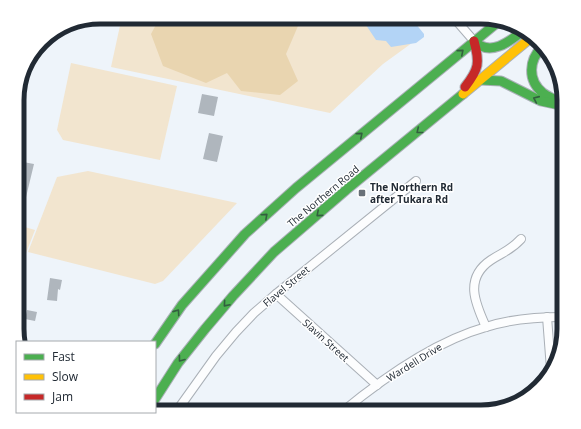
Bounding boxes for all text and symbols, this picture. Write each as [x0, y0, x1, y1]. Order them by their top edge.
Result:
one-way arrow [456, 50, 463, 57]
one-way arrow [532, 95, 539, 103]
one-way arrow [417, 126, 424, 133]
one-way arrow [356, 133, 363, 140]
street label: The Northern Road [284, 162, 362, 230]
place label: The Northern Rd after Tukara Rd [370, 180, 453, 206]
marker: The Northern Rd after Tukara Rd [357, 188, 367, 198]
one-way arrow [316, 209, 324, 216]
one-way arrow [260, 214, 268, 221]
street label: Flavel Street [260, 262, 313, 310]
one-way arrow [223, 299, 230, 307]
one-way arrow [172, 309, 180, 316]
street label: Slavin Street [300, 315, 352, 365]
street label: Wardell Drive [384, 339, 445, 385]
legend [16, 341, 156, 413]
text: Fast [52, 348, 75, 365]
one-way arrow [179, 355, 186, 362]
text: Slow [52, 368, 79, 385]
text: Jam [51, 388, 73, 405]

